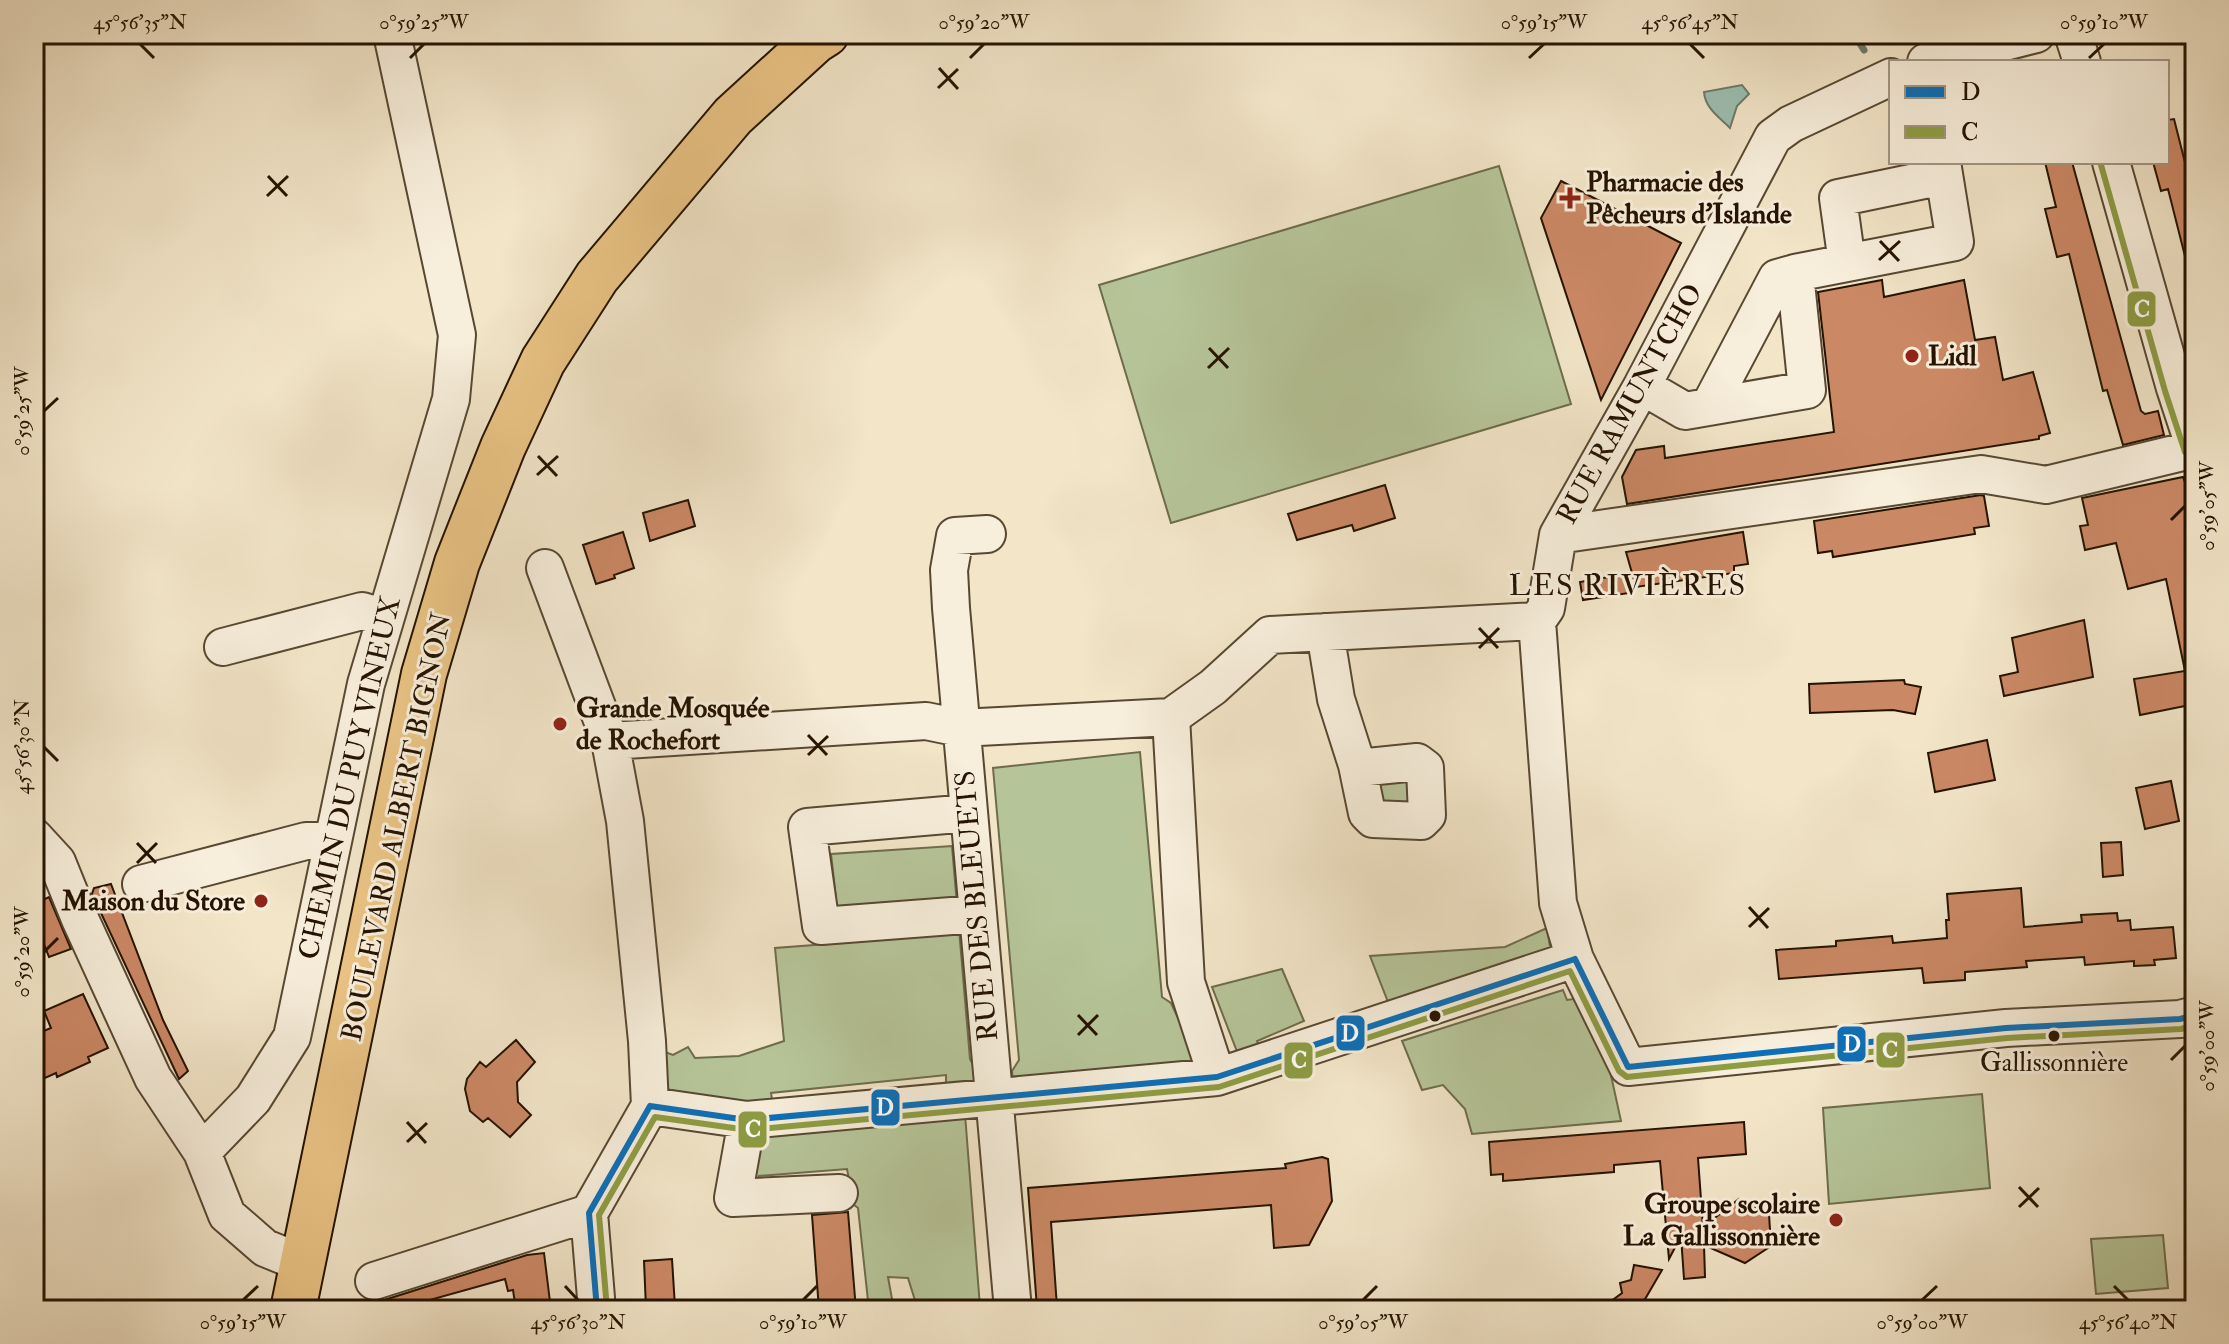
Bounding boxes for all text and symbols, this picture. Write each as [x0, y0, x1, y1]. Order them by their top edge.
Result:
text: 45°56'35"N [93, 10, 187, 35]
text: 0°59'25"W [379, 10, 469, 35]
text: 0°59'20"W [939, 10, 1030, 35]
text: 0°59'15"W [1501, 10, 1588, 35]
text: 45°56'45"N [1642, 10, 1738, 35]
text: 0°59'10"W [2060, 10, 2149, 35]
legend [1889, 60, 2169, 164]
text: D [1961, 77, 1981, 108]
text: C [1961, 117, 1979, 148]
place label: Pharmacie des Pêcheurs d'Islande [1586, 165, 1792, 232]
marker: Pharmacie des Pêcheurs d'Islande [1561, 189, 1579, 207]
street label: RUE RAMUNTCHO [1549, 278, 1711, 530]
line badge: C [2126, 290, 2157, 328]
text: C [2134, 296, 2150, 324]
place label: Lidl [1928, 339, 1977, 374]
marker: Lidl [1903, 347, 1921, 365]
text: 0°59'25"W [10, 366, 35, 456]
text: 0°59'05"W [2195, 461, 2220, 551]
district label: LES RIVIÈRES [1509, 567, 1747, 604]
street label: CHEMIN DU PUY VINEUX [291, 593, 409, 963]
street label: BOULEVARD ALBERT BIGNON [334, 610, 460, 1044]
place label: Grande Mosquée de Rochefort [576, 691, 770, 758]
text: 45°56'30"N [10, 699, 35, 795]
marker: Grande Mosquée de Rochefort [551, 715, 569, 733]
street label: RUE DES BLEUETS [948, 769, 1006, 1043]
place label: Maison du Store [60, 884, 245, 919]
marker: Maison du Store [252, 892, 270, 910]
text: 0°59'20"W [10, 906, 35, 997]
text: 0°59'00"W [2195, 1000, 2220, 1092]
unlabelled marker [1427, 1008, 1443, 1024]
line badge: D [1335, 1014, 1366, 1052]
text: D [1341, 1020, 1359, 1048]
line badge: D [1836, 1025, 1867, 1063]
marker: Gallissonnière [2046, 1028, 2062, 1044]
text: D [1843, 1031, 1861, 1059]
line badge: C [1875, 1031, 1906, 1069]
text: C [1882, 1037, 1898, 1065]
line badge: C [1283, 1041, 1314, 1080]
text: C [1291, 1047, 1307, 1075]
place label: Gallissonnière [1980, 1047, 2128, 1079]
line badge: D [870, 1088, 901, 1127]
text: D [876, 1094, 894, 1122]
line badge: C [737, 1110, 768, 1149]
text: C [745, 1116, 761, 1144]
place label: Groupe scolaire La Gallissonnière [1623, 1187, 1820, 1254]
marker: Groupe scolaire La Gallissonnière [1827, 1211, 1845, 1229]
text: 0°59'15"W [200, 1310, 287, 1335]
text: 45°56'30"N [530, 1310, 626, 1335]
text: 0°59'10"W [759, 1310, 848, 1335]
text: 0°59'05"W [1318, 1310, 1408, 1335]
text: 0°59'00"W [1876, 1310, 1968, 1335]
text: 45°56'40"N [2079, 1310, 2177, 1335]

